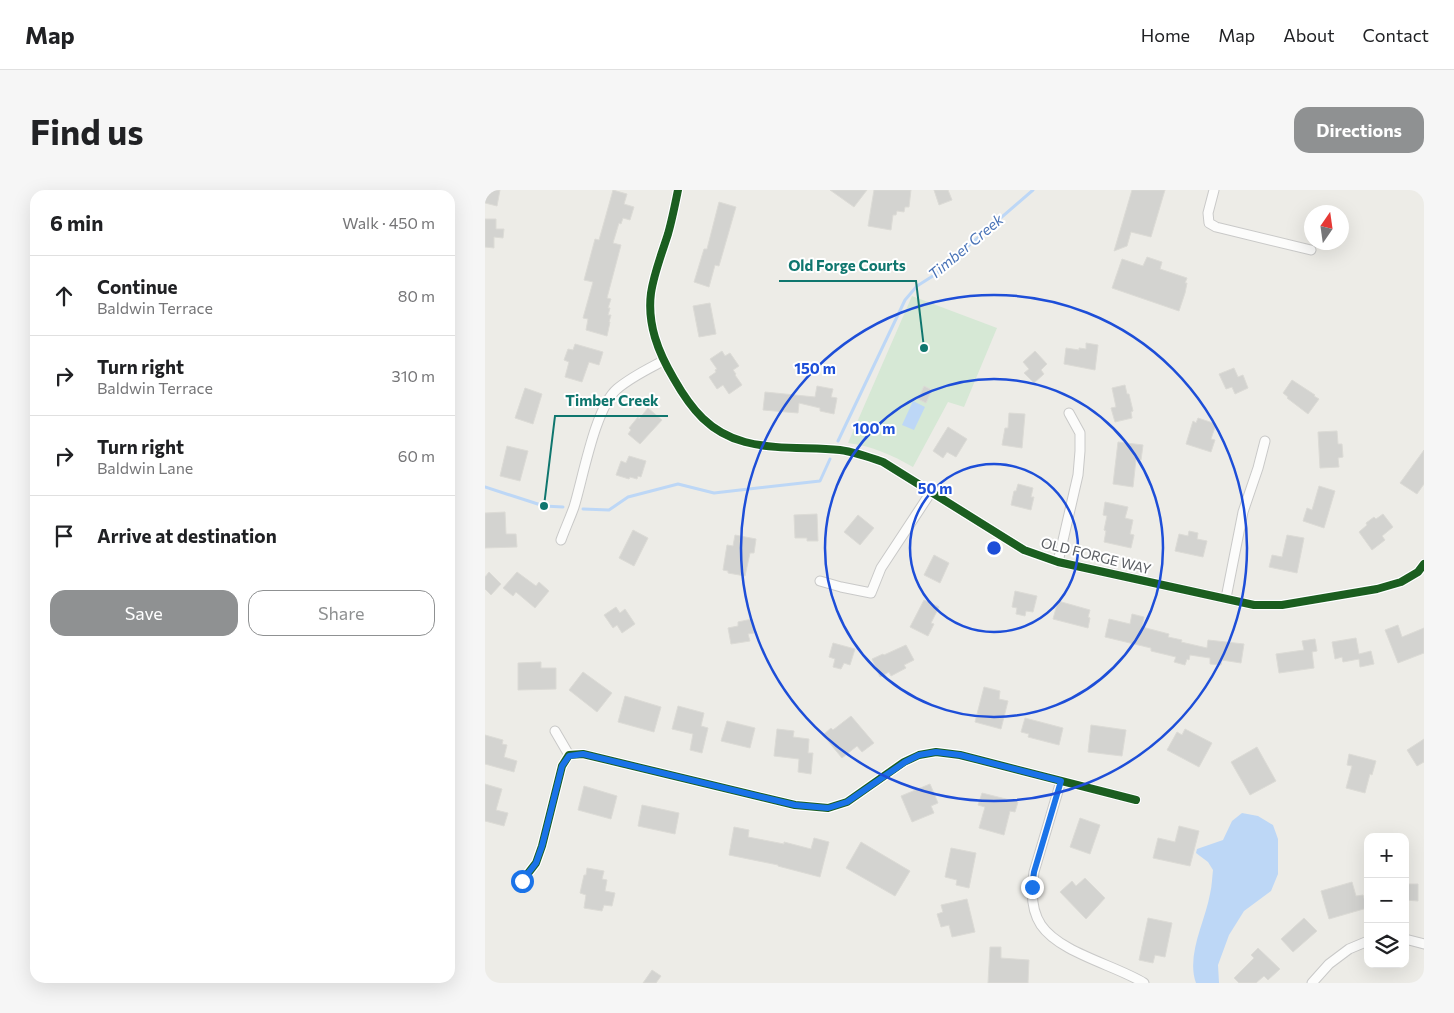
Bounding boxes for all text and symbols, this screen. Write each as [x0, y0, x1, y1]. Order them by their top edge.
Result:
text: Map [25, 20, 75, 49]
text: Home [1141, 24, 1190, 46]
text: Map [1218, 24, 1255, 46]
text: About [1283, 24, 1335, 46]
text: Contact [1363, 24, 1429, 46]
button: Directions [1294, 107, 1424, 153]
text: Find us [30, 109, 144, 152]
north arrow [1304, 205, 1349, 250]
water label: Timber Creek [924, 209, 1007, 283]
text: 6 min [50, 210, 103, 235]
text: Walk · 450 m [342, 213, 435, 232]
callout: Old Forge Courts [779, 251, 916, 281]
text: Old Forge Courts [788, 256, 906, 274]
text: Continue [97, 275, 177, 298]
icon: ahead [50, 282, 78, 310]
text: 80 m [398, 286, 435, 305]
text: Baldwin Terrace [97, 298, 213, 317]
text: Turn right [97, 355, 184, 378]
text: 150 m [794, 359, 836, 377]
icon: right [50, 362, 78, 390]
text: 310 m [392, 366, 435, 385]
text: Baldwin Terrace [97, 378, 213, 397]
callout: Timber Creek [555, 386, 668, 416]
text: Timber Creek [565, 391, 659, 409]
text: 100 m [853, 419, 895, 437]
text: Turn right [97, 435, 184, 458]
icon: right [50, 442, 78, 470]
text: 60 m [398, 446, 435, 465]
text: Baldwin Lane [97, 458, 193, 477]
text: 50 m [918, 479, 952, 497]
icon: arrive [50, 522, 78, 550]
text: Arrive at destination [97, 524, 277, 547]
street label: OLD FORGE WAY [1039, 534, 1153, 577]
centre of rings [985, 539, 1003, 557]
button: Save [50, 590, 238, 636]
button: Share [248, 590, 435, 636]
map controls [1364, 833, 1409, 968]
button: + [1364, 833, 1409, 878]
route start [511, 870, 534, 893]
route end [1021, 876, 1044, 899]
button: − [1364, 878, 1409, 923]
button: layers [1364, 923, 1409, 968]

